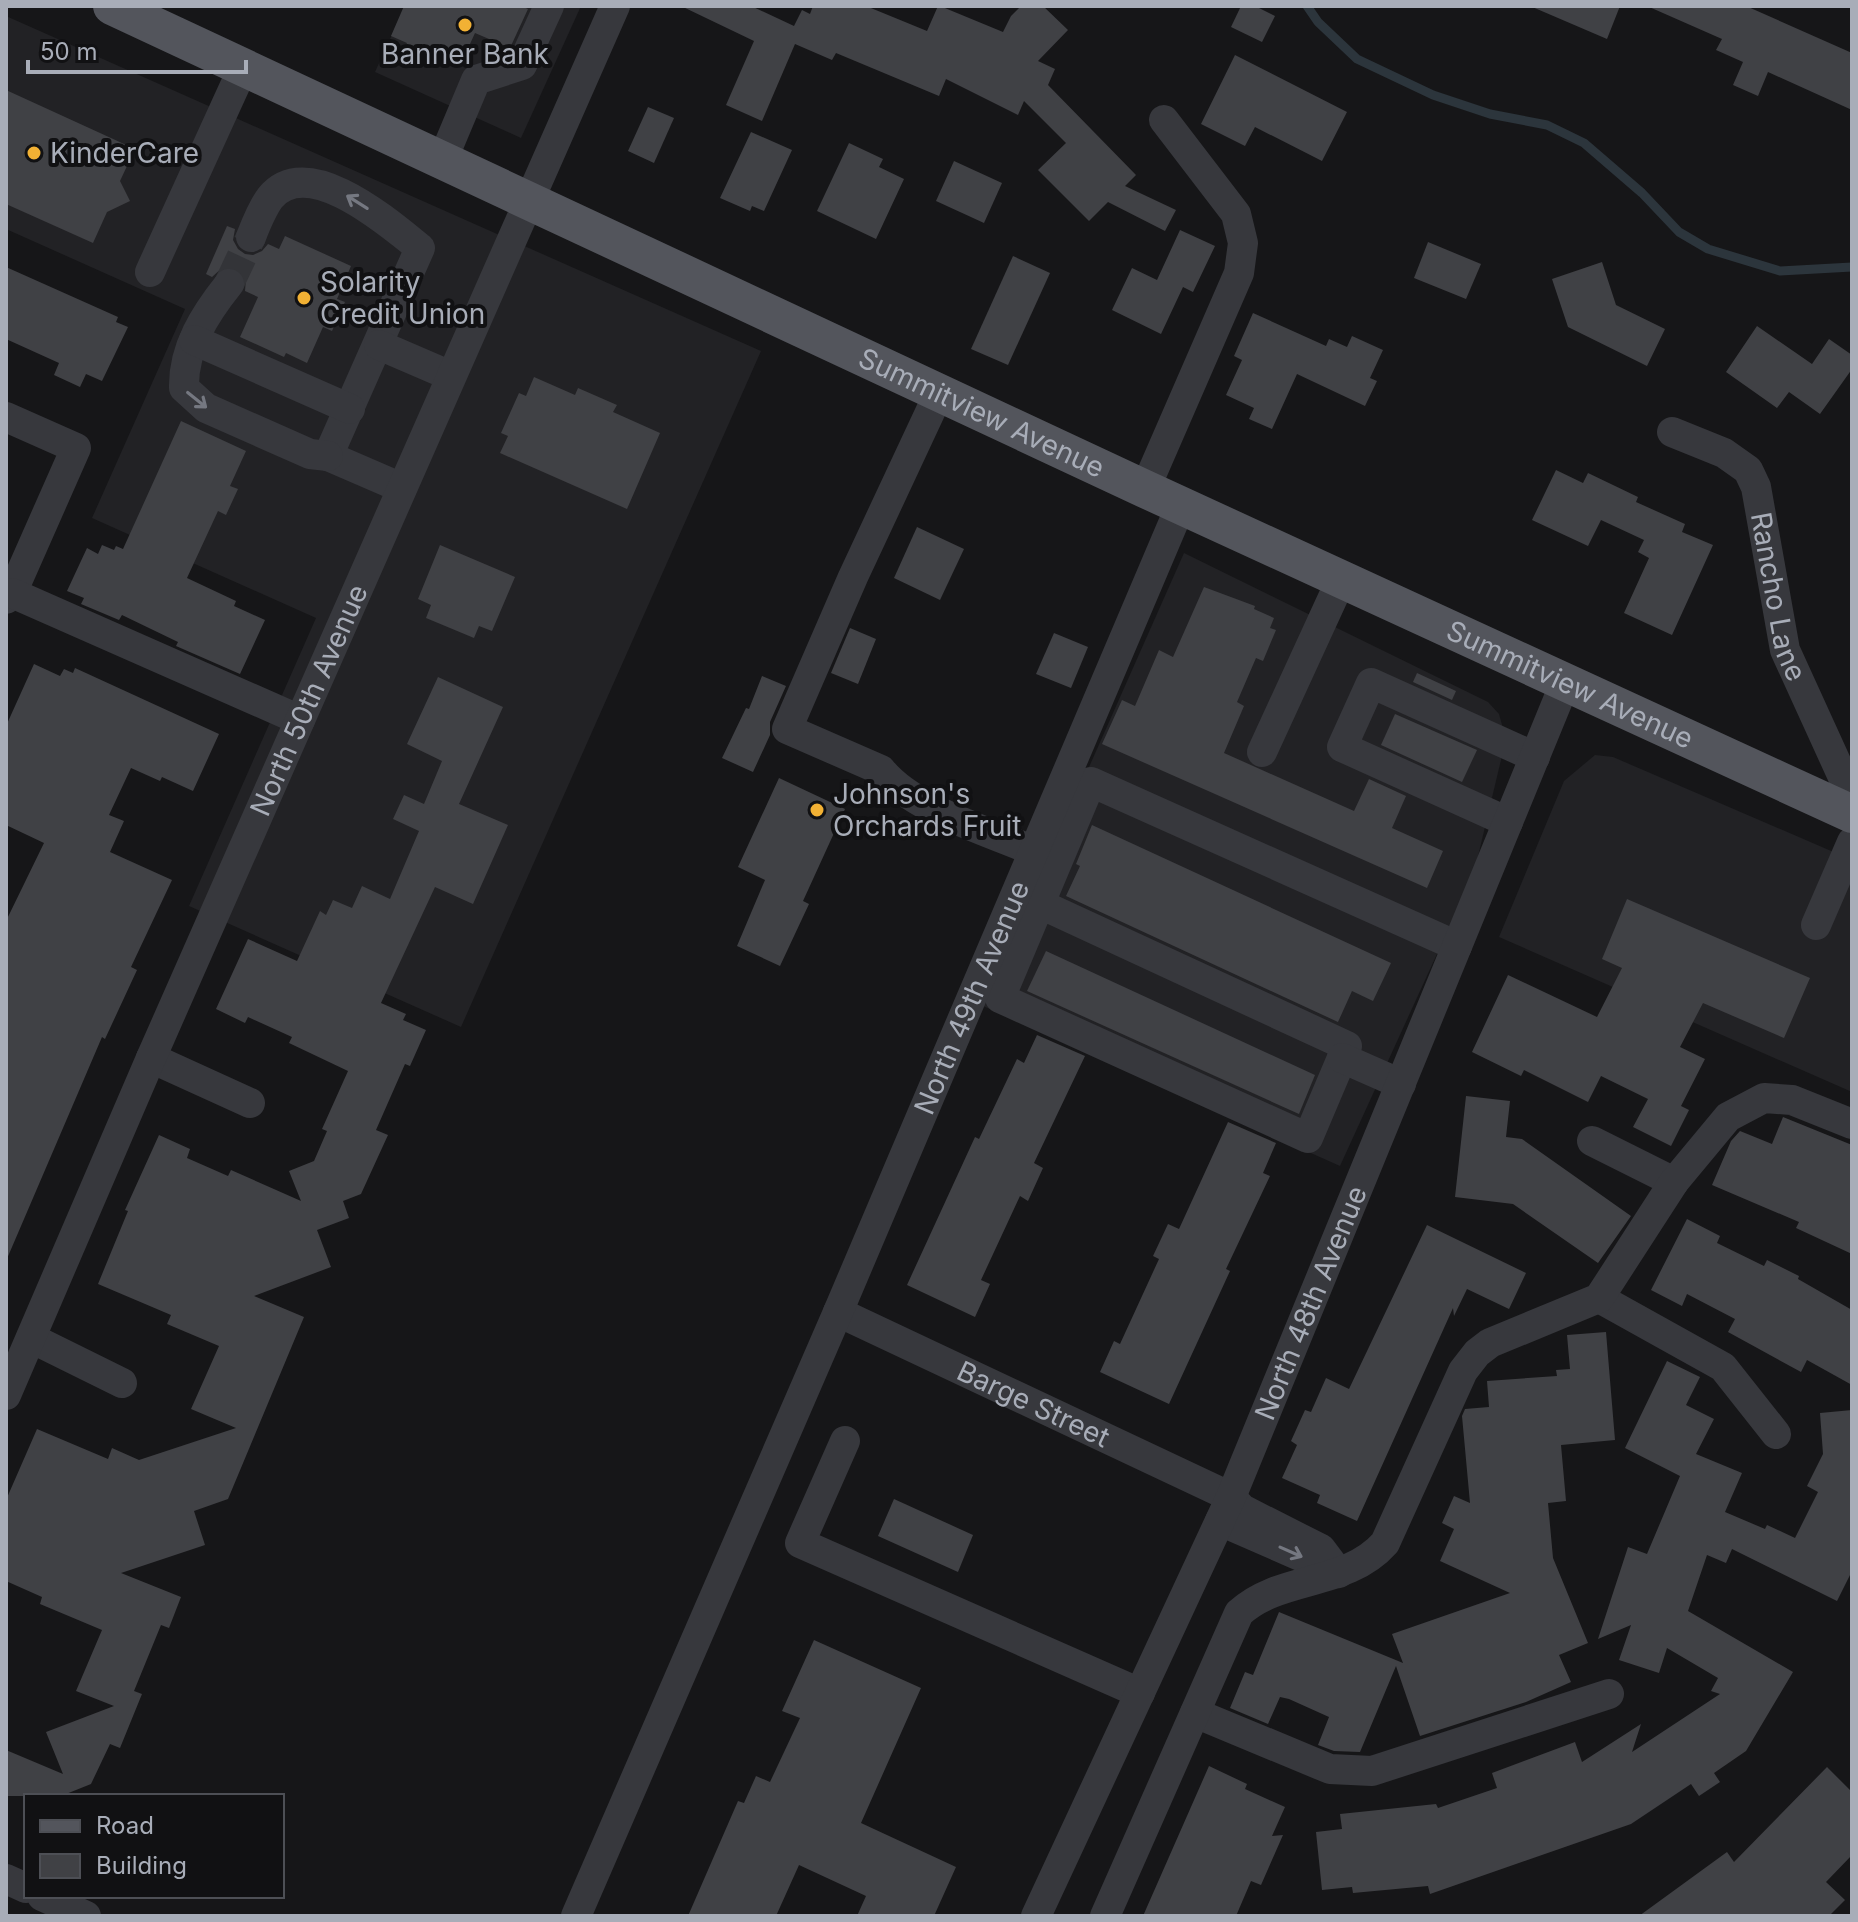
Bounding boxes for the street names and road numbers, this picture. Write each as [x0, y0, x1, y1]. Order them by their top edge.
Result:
street label: Summitview Avenue [853, 341, 1110, 485]
street label: Rancho Lane [1744, 509, 1814, 686]
street label: North 50th Avenue [243, 579, 375, 821]
street label: Summitview Avenue [1441, 613, 1699, 756]
street label: North 49th Avenue [907, 876, 1036, 1119]
street label: North 48th Avenue [1247, 1181, 1374, 1425]
street label: Barge Street [952, 1354, 1115, 1454]

